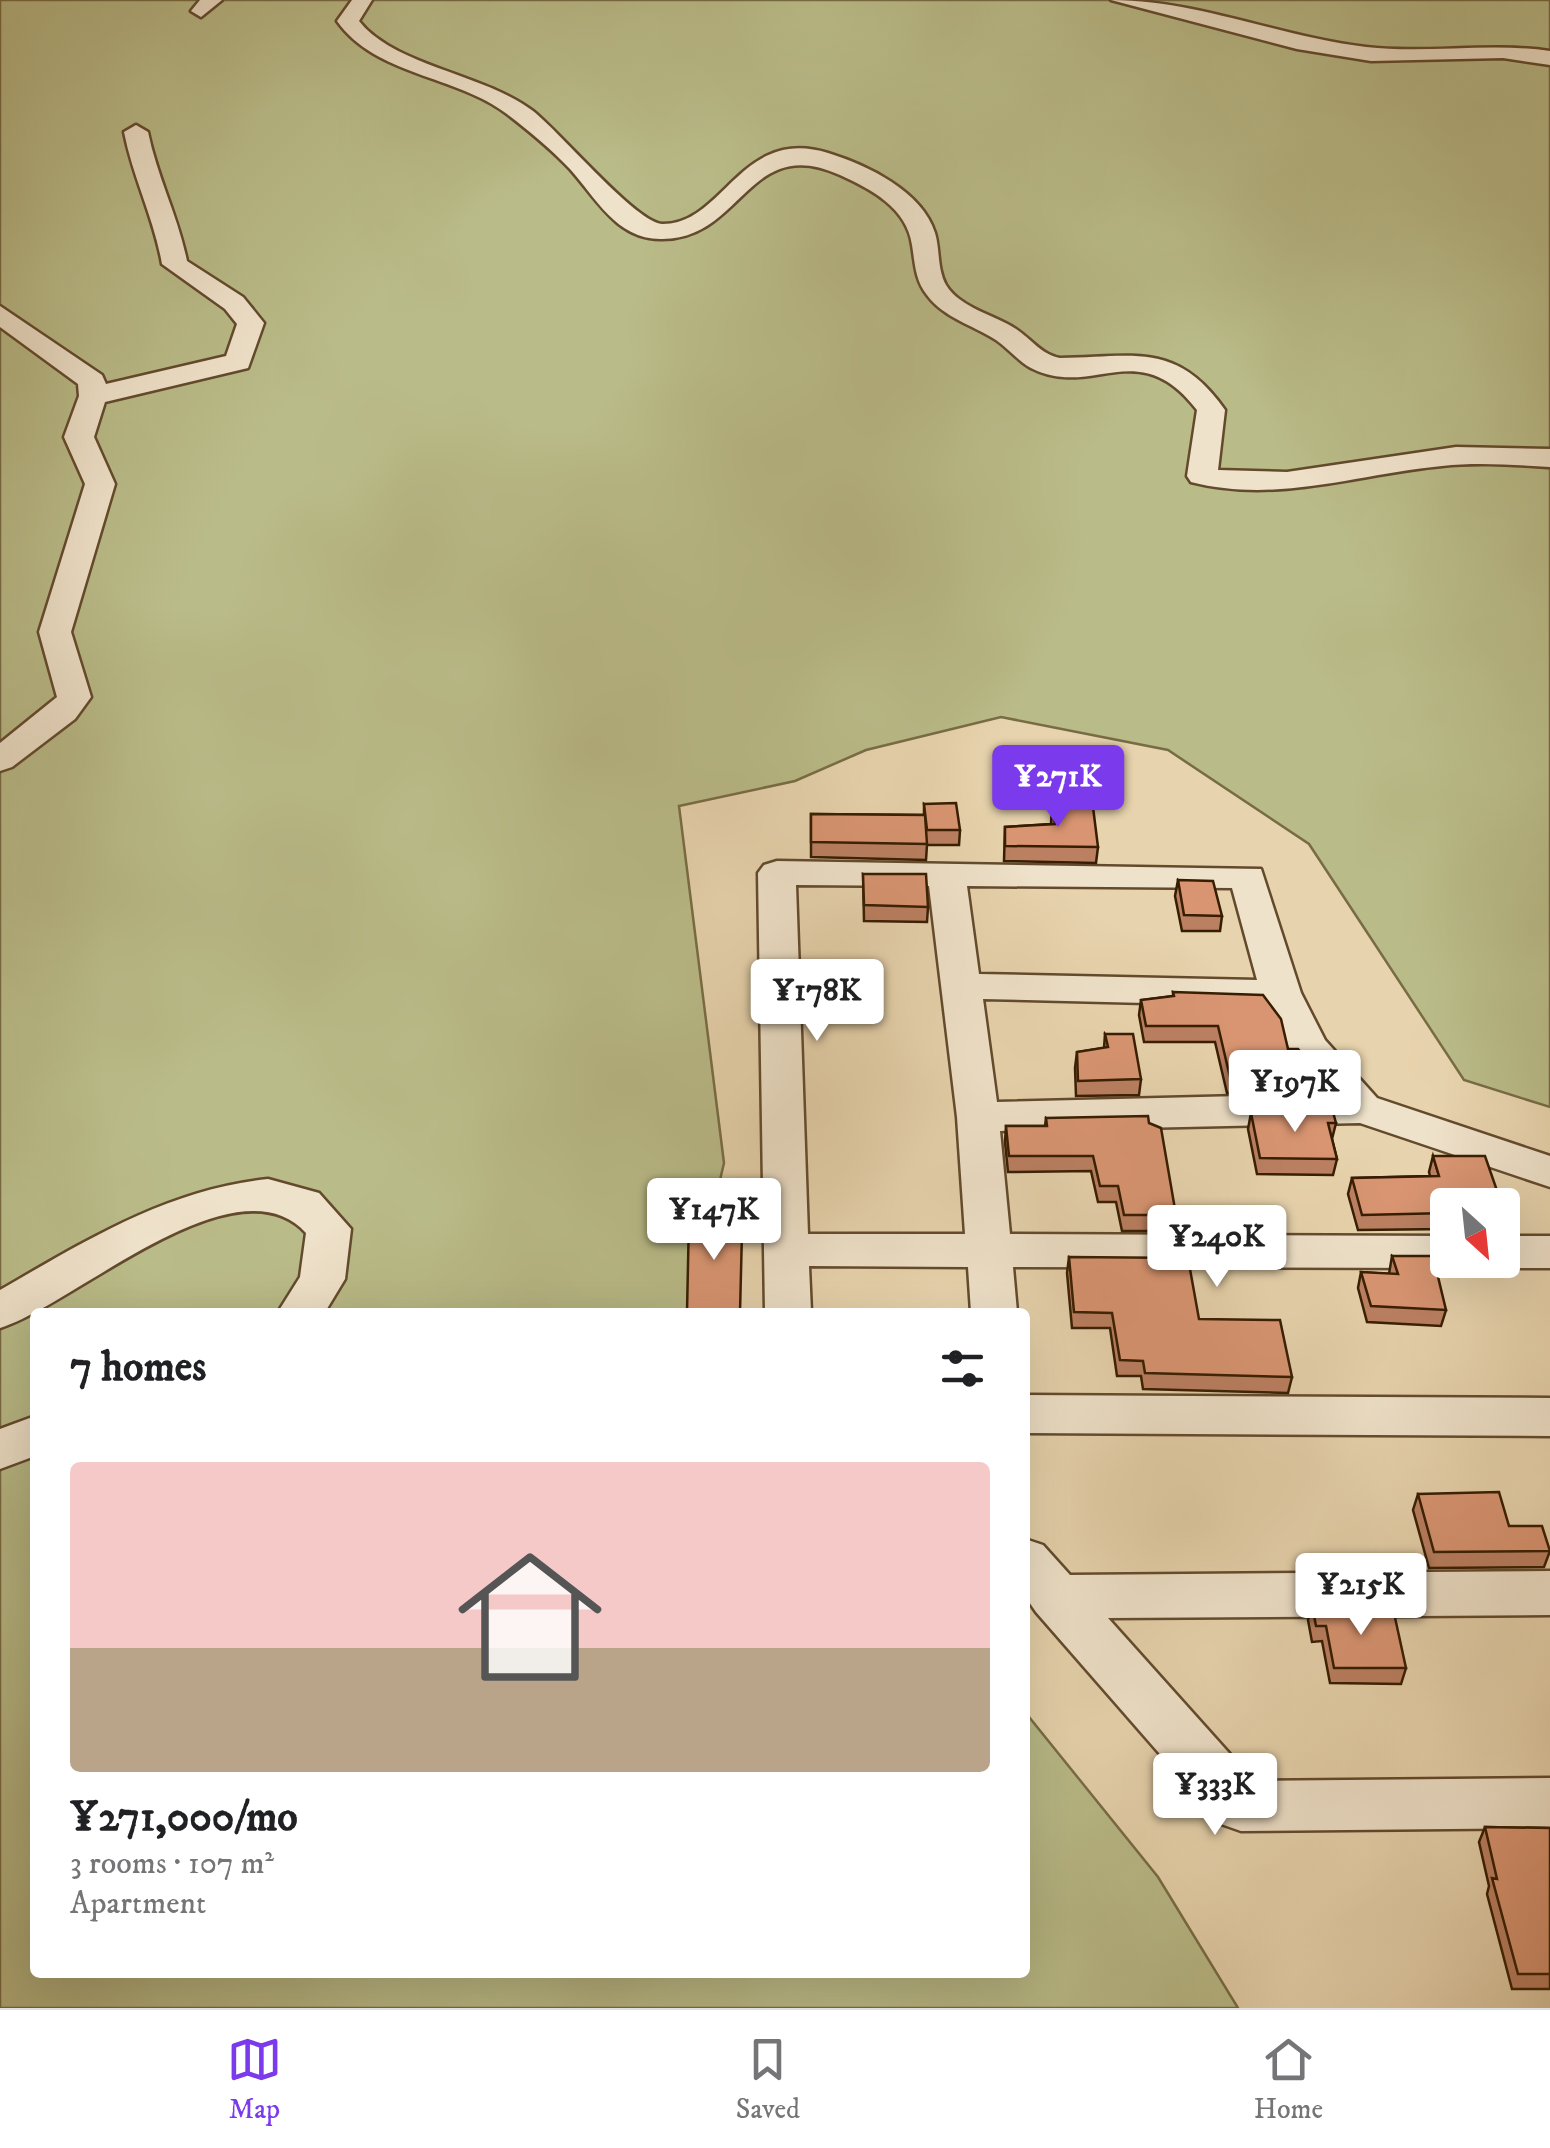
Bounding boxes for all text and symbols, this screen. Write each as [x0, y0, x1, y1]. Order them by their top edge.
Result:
pin: ¥271K [988, 745, 1128, 830]
text: ¥271K [1014, 757, 1102, 797]
pin: ¥178K [747, 959, 887, 1044]
text: ¥178K [773, 971, 861, 1011]
pin: ¥197K [1225, 1050, 1365, 1135]
text: ¥197K [1251, 1062, 1339, 1102]
pin: ¥147K [644, 1178, 784, 1263]
north arrow [1430, 1188, 1520, 1278]
map controls [1430, 1188, 1520, 1278]
text: ¥147K [669, 1190, 759, 1230]
pin: ¥240K [1147, 1205, 1287, 1290]
text: ¥240K [1169, 1217, 1265, 1257]
icon: filters [935, 1341, 990, 1396]
text: 7 homes [70, 1342, 206, 1394]
icon: home [440, 1527, 620, 1707]
pin: ¥215K [1291, 1553, 1431, 1638]
text: ¥215K [1317, 1565, 1405, 1605]
pin: ¥333K [1145, 1753, 1285, 1838]
text: ¥333K [1175, 1765, 1255, 1805]
text: ¥271,000/mo [70, 1792, 298, 1844]
text: 3 rooms · 107 m² [70, 1844, 274, 1884]
text: Apartment [70, 1884, 206, 1924]
tab: Map [227, 2032, 282, 2127]
tab: Saved [736, 2032, 800, 2127]
tab: Home [1254, 2032, 1323, 2127]

